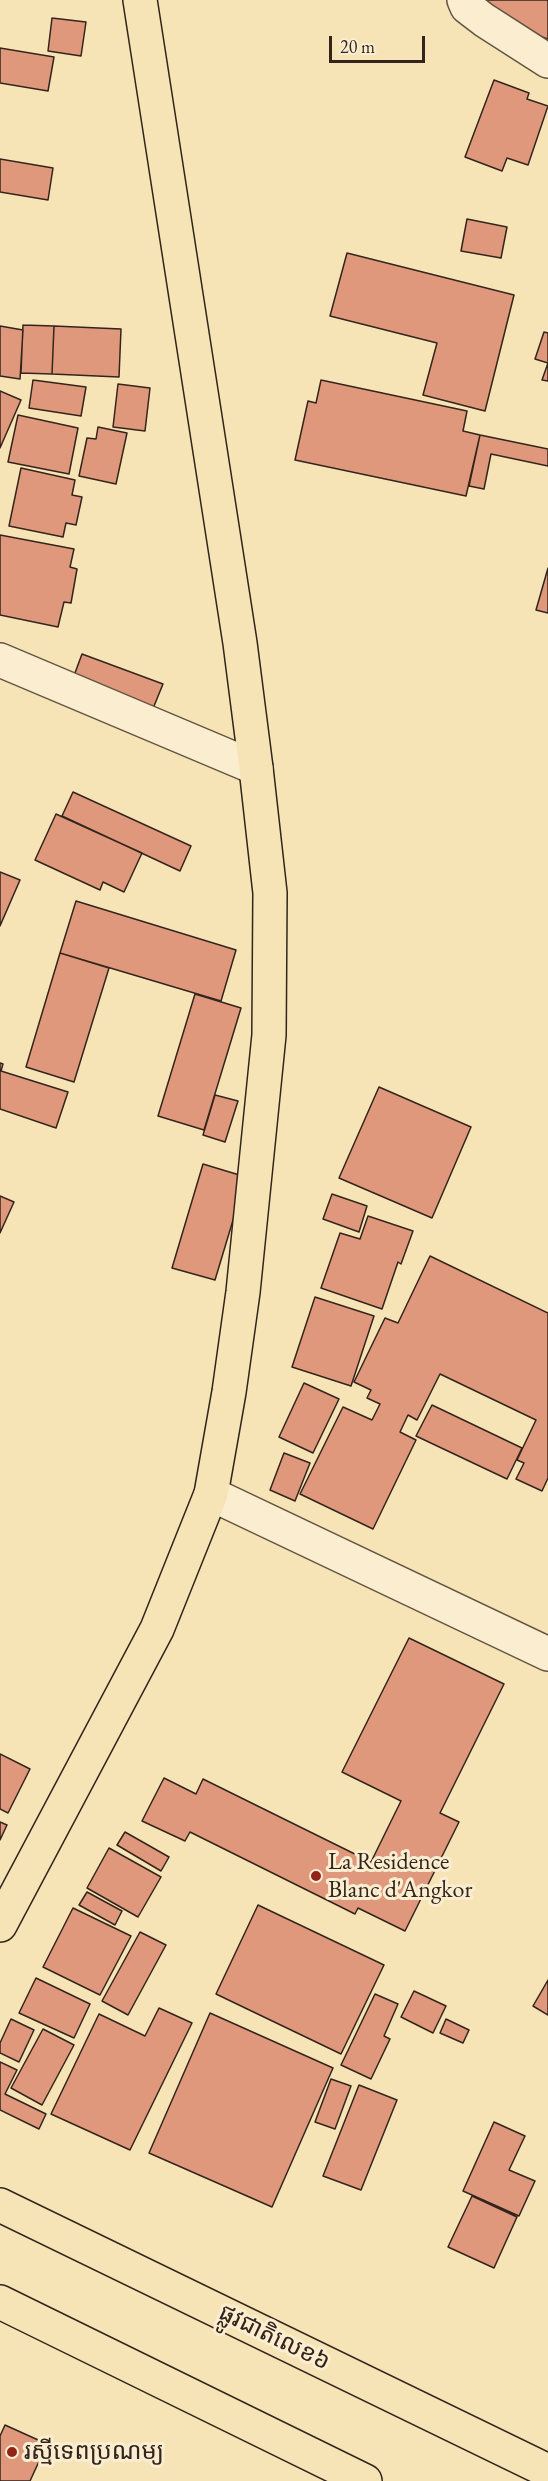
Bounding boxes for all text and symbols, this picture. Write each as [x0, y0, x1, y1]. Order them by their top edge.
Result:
scale bar [332, 24, 428, 62]
text: 20 m [340, 35, 375, 58]
place label: La Residence Blanc d'Angkor [328, 1848, 472, 1904]
marker: La Residence Blanc d'Angkor [309, 1869, 323, 1883]
street label: ផ្លូវជាតិលេខ៦ [214, 2299, 334, 2377]
place label: រស្មីទេពប្រណម្យ [24, 2438, 164, 2466]
marker: រស្មីទេពប្រណម្យ [5, 2445, 19, 2459]

